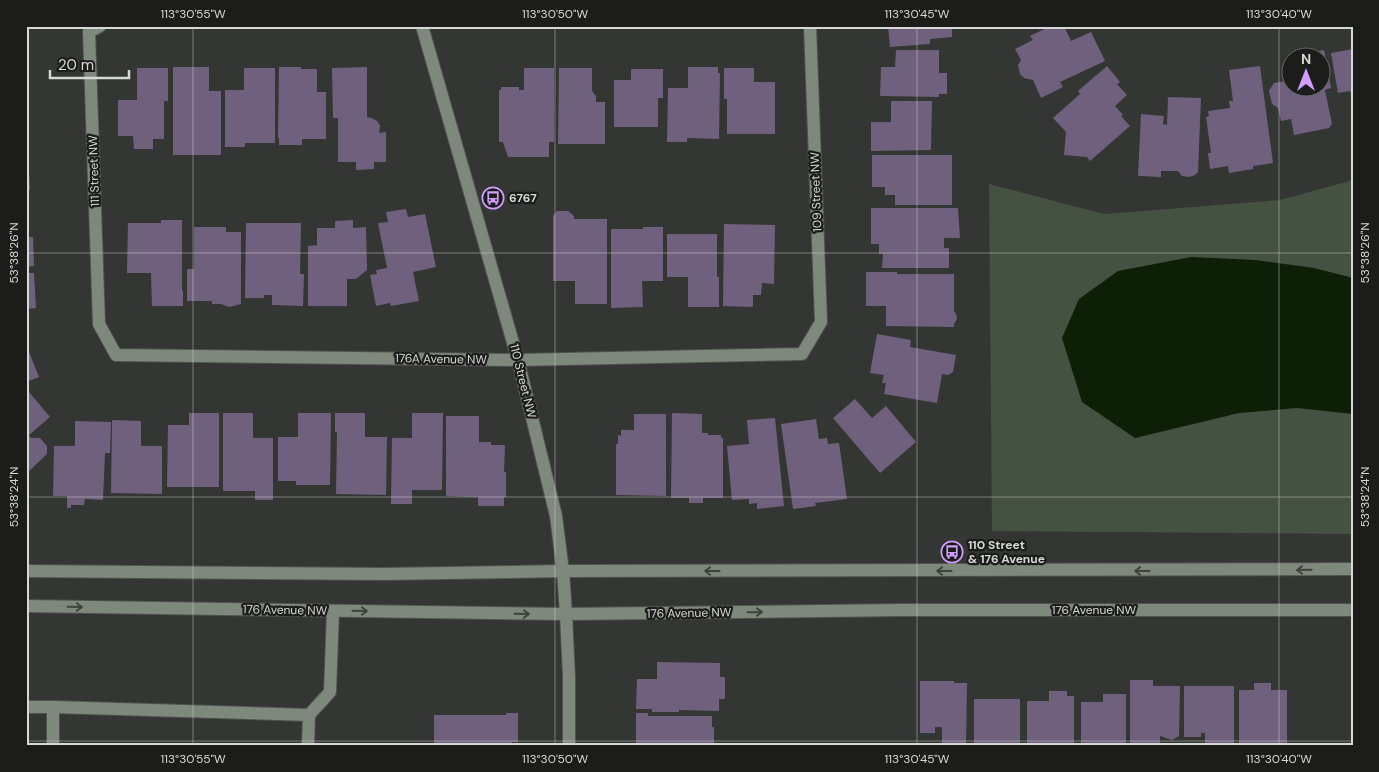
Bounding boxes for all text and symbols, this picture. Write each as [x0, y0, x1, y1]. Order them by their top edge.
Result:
text: 113°30'55"W [160, 6, 226, 22]
text: 113°30'50"W [522, 6, 588, 22]
text: 113°30'45"W [885, 6, 950, 22]
text: 113°30'40"W [1246, 6, 1312, 22]
scale bar [50, 48, 129, 80]
north arrow [1282, 48, 1332, 98]
text: N [1301, 50, 1311, 68]
text: 20 m [58, 55, 94, 75]
street label: 111 Street NW [85, 135, 103, 207]
street label: 109 Street NW [807, 151, 825, 232]
bus stop icon: 6767 [481, 186, 505, 210]
place label: 6767 [509, 190, 537, 206]
text: 53°38'26"N [6, 222, 22, 284]
text: 53°38'26"N [1357, 222, 1373, 284]
street label: 110 Street NW [506, 342, 540, 420]
street label: 176A Avenue NW [395, 350, 487, 368]
text: 53°38'24"N [6, 467, 22, 527]
text: 53°38'24"N [1357, 467, 1373, 527]
place label: 110 Street & 176 Avenue [968, 537, 1045, 567]
bus stop icon: 110 Street & 176 Avenue [940, 540, 964, 564]
one-way arrow [1296, 565, 1312, 575]
one-way arrow [704, 566, 720, 576]
one-way arrow [936, 566, 952, 576]
one-way arrow [1134, 566, 1150, 576]
street label: 176 Avenue NW [243, 601, 328, 619]
one-way arrow [66, 602, 83, 612]
street label: 176 Avenue NW [1052, 602, 1137, 618]
street label: 176 Avenue NW [647, 604, 732, 622]
one-way arrow [352, 606, 368, 616]
one-way arrow [746, 607, 763, 617]
one-way arrow [514, 609, 530, 619]
text: 113°30'55"W [160, 751, 226, 767]
text: 113°30'50"W [522, 751, 588, 767]
text: 113°30'45"W [885, 751, 950, 767]
text: 113°30'40"W [1246, 751, 1312, 767]

